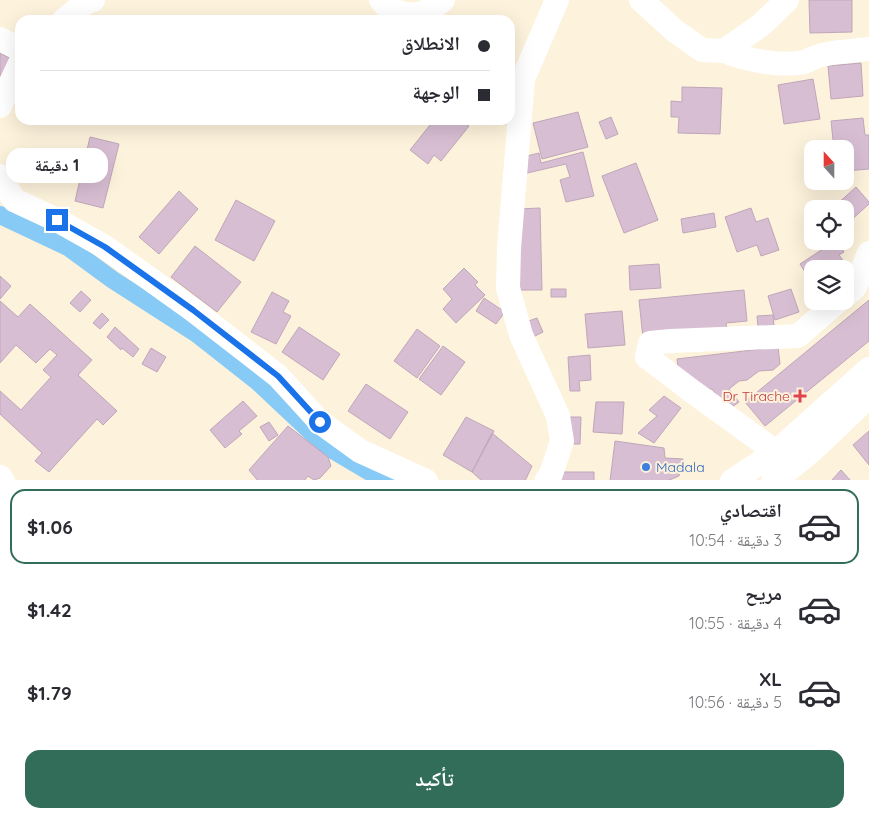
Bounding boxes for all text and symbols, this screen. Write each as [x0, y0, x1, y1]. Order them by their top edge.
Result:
text: الانطلاق [401, 31, 460, 55]
text: الوجهة [412, 80, 460, 104]
north arrow [804, 140, 854, 190]
map controls [804, 140, 854, 310]
callout: 1 دقيقة [6, 148, 108, 182]
text: 1 دقيقة [35, 155, 79, 175]
button: locate [804, 200, 854, 250]
route end [46, 209, 68, 231]
button: layers [804, 260, 854, 310]
place label: Dr Tirache [722, 387, 790, 405]
marker: Dr Tirache [794, 390, 806, 402]
route start [309, 411, 331, 433]
place label: Madala [656, 458, 705, 476]
marker: Madala [640, 461, 652, 473]
text: اقتصادي [720, 498, 782, 522]
icon: car [797, 504, 842, 549]
text: $1.06 [27, 515, 73, 539]
text: 3 دقيقة · 10:54 [689, 530, 782, 550]
text: مريح [745, 581, 782, 605]
icon: car [797, 587, 842, 632]
text: $1.42 [27, 598, 72, 622]
text: 4 دقيقة · 10:55 [689, 613, 782, 633]
text: XL [759, 667, 782, 691]
icon: car [797, 670, 842, 715]
text: $1.79 [27, 681, 72, 705]
text: 5 دقيقة · 10:56 [689, 692, 782, 712]
button: تأكيد [25, 750, 844, 808]

